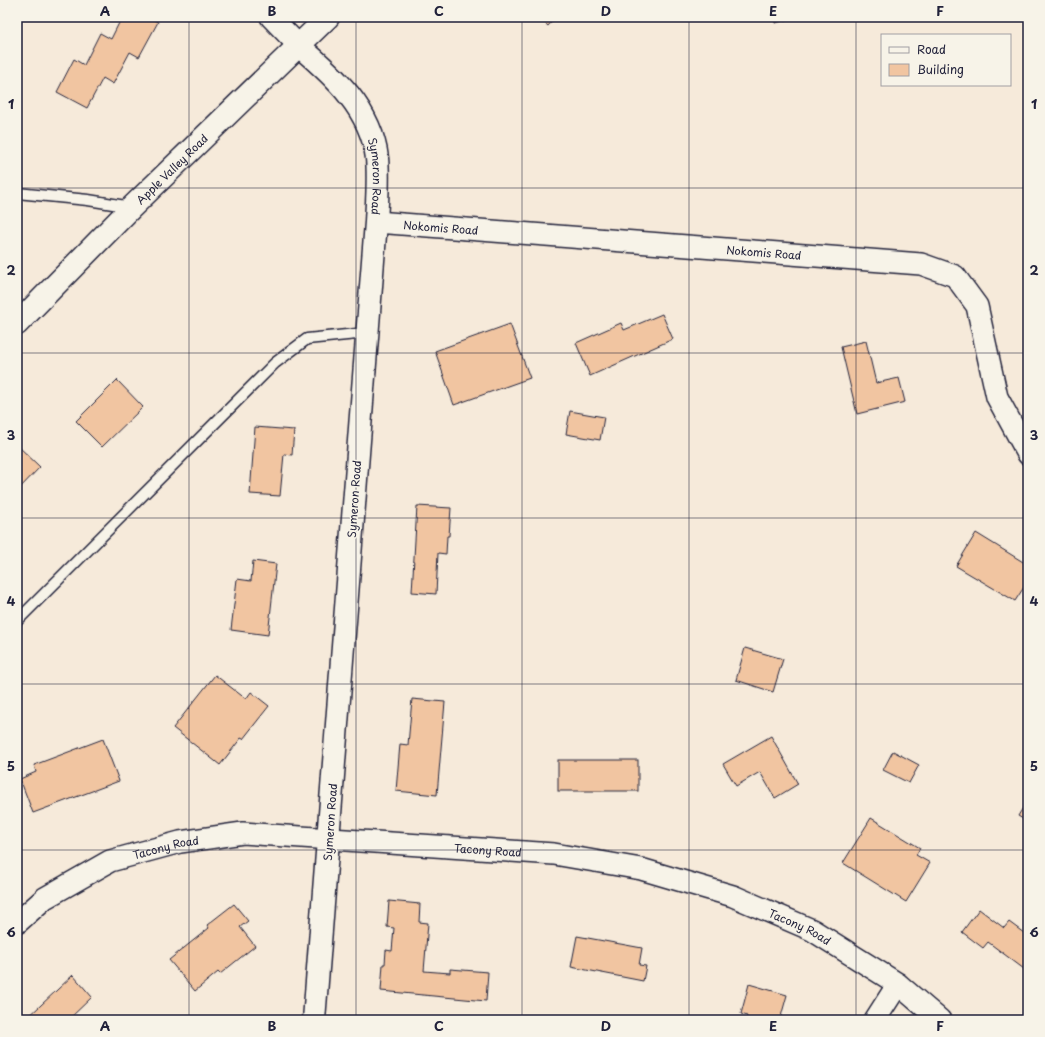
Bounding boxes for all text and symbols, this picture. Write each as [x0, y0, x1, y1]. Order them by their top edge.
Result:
text: A [100, 1, 110, 20]
text: B [268, 1, 277, 20]
text: C [434, 1, 444, 20]
text: D [601, 1, 611, 20]
text: E [769, 1, 777, 20]
text: F [936, 1, 944, 20]
legend [881, 34, 1011, 86]
text: Road [917, 40, 946, 58]
text: Building [917, 60, 964, 78]
text: 1 [8, 94, 14, 113]
text: 1 [1031, 94, 1037, 113]
street label: Apple Valley Road [132, 130, 211, 208]
street label: Symeron Road [364, 135, 386, 215]
street label: Nokomis Road [403, 216, 479, 238]
street label: Nokomis Road [726, 241, 802, 263]
text: 2 [6, 260, 16, 279]
text: 2 [1029, 260, 1039, 279]
text: 3 [7, 425, 16, 444]
text: 3 [1030, 425, 1039, 444]
street label: Symeron Road [343, 460, 365, 538]
text: 4 [7, 591, 16, 610]
text: 4 [1030, 591, 1039, 610]
text: 5 [7, 756, 15, 775]
text: 5 [1030, 756, 1038, 775]
street label: Symeron Road [319, 783, 341, 861]
street label: Tacony Road [131, 831, 200, 863]
street label: Tacony Road [454, 839, 522, 860]
street label: Tacony Road [766, 904, 835, 949]
text: 6 [6, 922, 16, 941]
text: 6 [1029, 922, 1039, 941]
text: A [100, 1016, 110, 1035]
text: B [268, 1016, 277, 1035]
text: C [434, 1016, 444, 1035]
text: D [601, 1016, 611, 1035]
text: E [769, 1016, 777, 1035]
text: F [936, 1016, 944, 1035]

